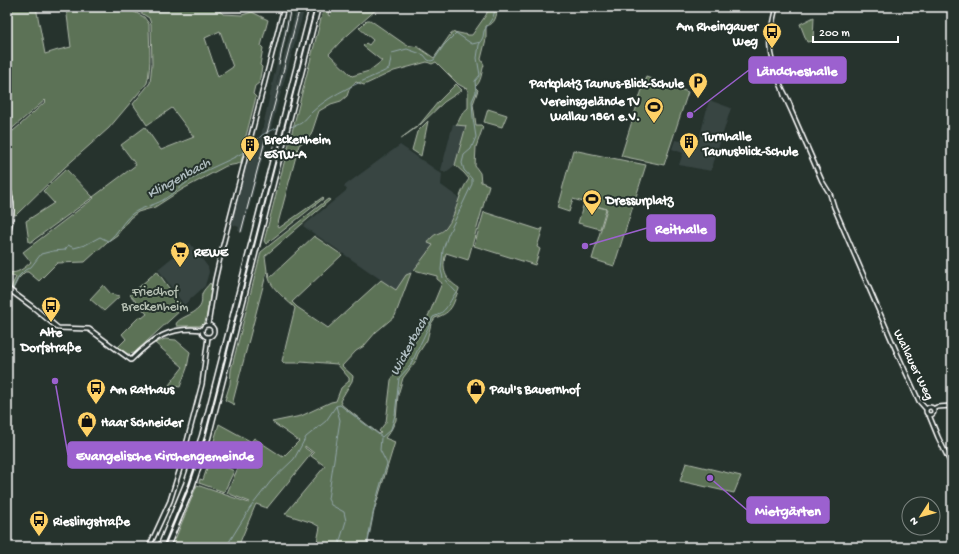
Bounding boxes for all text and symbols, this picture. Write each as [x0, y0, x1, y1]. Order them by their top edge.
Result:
scale bar [813, 18, 898, 44]
place label: Am Rheingauer Weg [676, 20, 759, 50]
bus stop icon: Am Rheingauer Weg [761, 21, 783, 49]
text: 200 m [819, 27, 850, 41]
callout: Ländcheshalle [749, 57, 846, 83]
text: Ländcheshalle [756, 64, 838, 81]
parking icon: Parkplatz Taunus-Blick-Schule [687, 71, 709, 99]
place label: Parkplatz Taunus-Blick-Schule [528, 77, 685, 93]
place label: Vereinsgelände TV Wallau 1861 e.V. [540, 95, 640, 125]
sports icon: Vereinsgelände TV Wallau 1861 e.V. [643, 96, 665, 124]
place label: Turnhalle Taunusblick-Schule [702, 130, 800, 160]
building icon: Turnhalle Taunusblick-Schule [678, 131, 700, 159]
place label: Breckenheim ESTW-A [263, 133, 332, 163]
building icon: Breckenheim ESTW-A [239, 134, 261, 162]
water label: Klingenbach [145, 155, 214, 204]
sports icon: Dressurplatz [581, 188, 603, 216]
place label: Dressurplatz [605, 194, 675, 210]
callout: Reithalle [647, 215, 715, 241]
text: Reithalle [654, 222, 708, 239]
supermarket icon: REWE [169, 240, 191, 268]
place label: REWE [193, 246, 229, 261]
park label: Friedhof Breckenheim [121, 285, 188, 315]
bus stop icon: Alte Dorfstraße [40, 295, 62, 323]
water label: Wickerbach [387, 313, 434, 379]
place label: Alte Dorfstraße [20, 326, 82, 356]
street label: Wallauer Weg [889, 327, 936, 403]
bus stop icon: Am Rathaus [85, 377, 107, 405]
shop icon: Paul's Bauernhof [465, 377, 487, 405]
place label: Paul's Bauernhof [489, 382, 582, 398]
place label: Am Rathaus [109, 383, 176, 398]
shop icon: Haar Schneider [76, 410, 98, 438]
place label: Haar Schneider [101, 416, 184, 431]
callout: Evangelische Kirchengemeinde [68, 442, 262, 468]
text: Evangelische Kirchengemeinde [76, 449, 255, 466]
north arrow [901, 496, 941, 536]
callout: Mietgärten [747, 497, 829, 523]
text: Mietgärten [755, 504, 821, 521]
bus stop icon: Rieslingstraße [28, 509, 50, 537]
text: N [908, 514, 921, 527]
place label: Rieslingstraße [52, 515, 131, 530]

